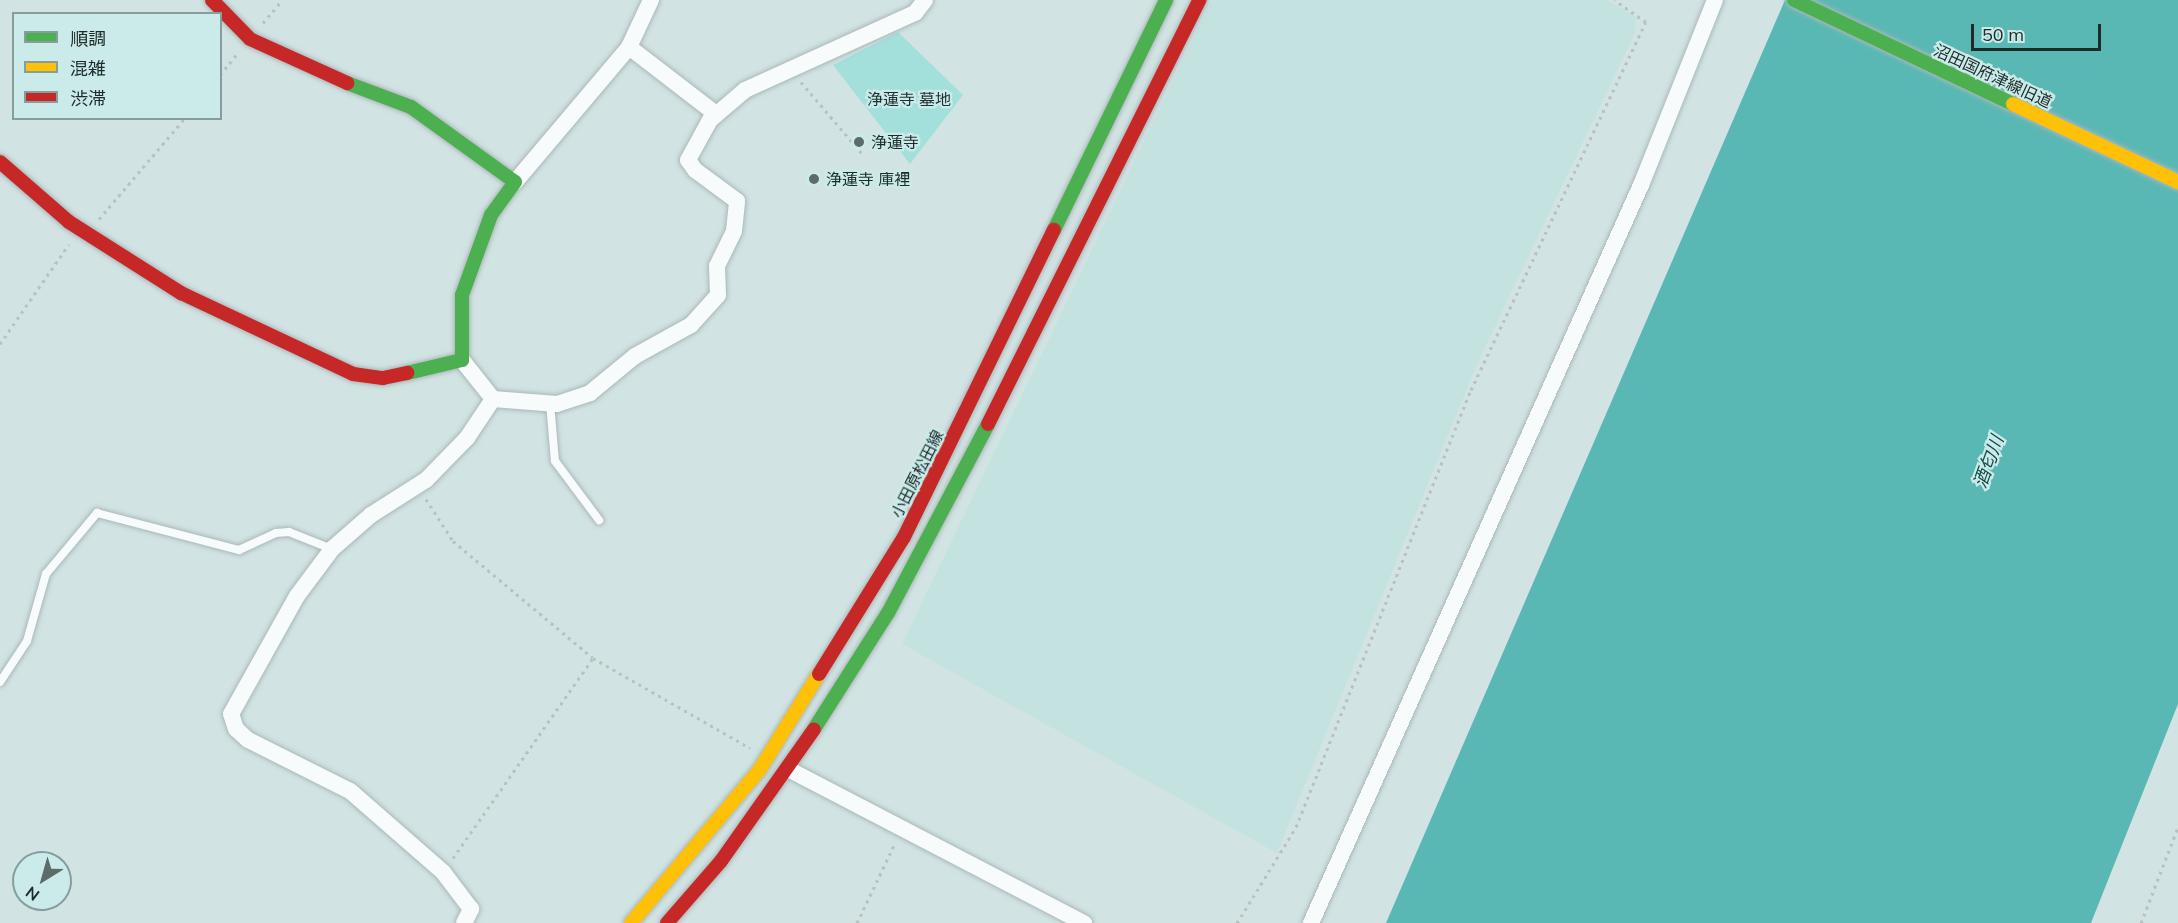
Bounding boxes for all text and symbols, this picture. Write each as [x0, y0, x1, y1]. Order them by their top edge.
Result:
legend [12, 12, 222, 120]
scale bar [1974, 12, 2104, 50]
text: 50 m [1982, 23, 2024, 46]
text: 順調 [70, 27, 106, 50]
street label: 沼田国府津線旧道 [1931, 40, 2055, 112]
text: 混雑 [70, 57, 106, 80]
text: 渋滞 [70, 87, 106, 110]
park label: 浄蓮寺 墓地 [867, 89, 951, 109]
place label: 浄蓮寺 [871, 132, 919, 152]
marker: 浄蓮寺 [852, 135, 866, 149]
place label: 浄蓮寺 庫裡 [826, 169, 910, 189]
marker: 浄蓮寺 庫裡 [807, 172, 821, 186]
street label: 小田原松田線 [887, 427, 947, 521]
water label: 酒匂川 [1970, 433, 2008, 491]
north arrow [12, 851, 72, 911]
text: N [22, 882, 43, 905]

